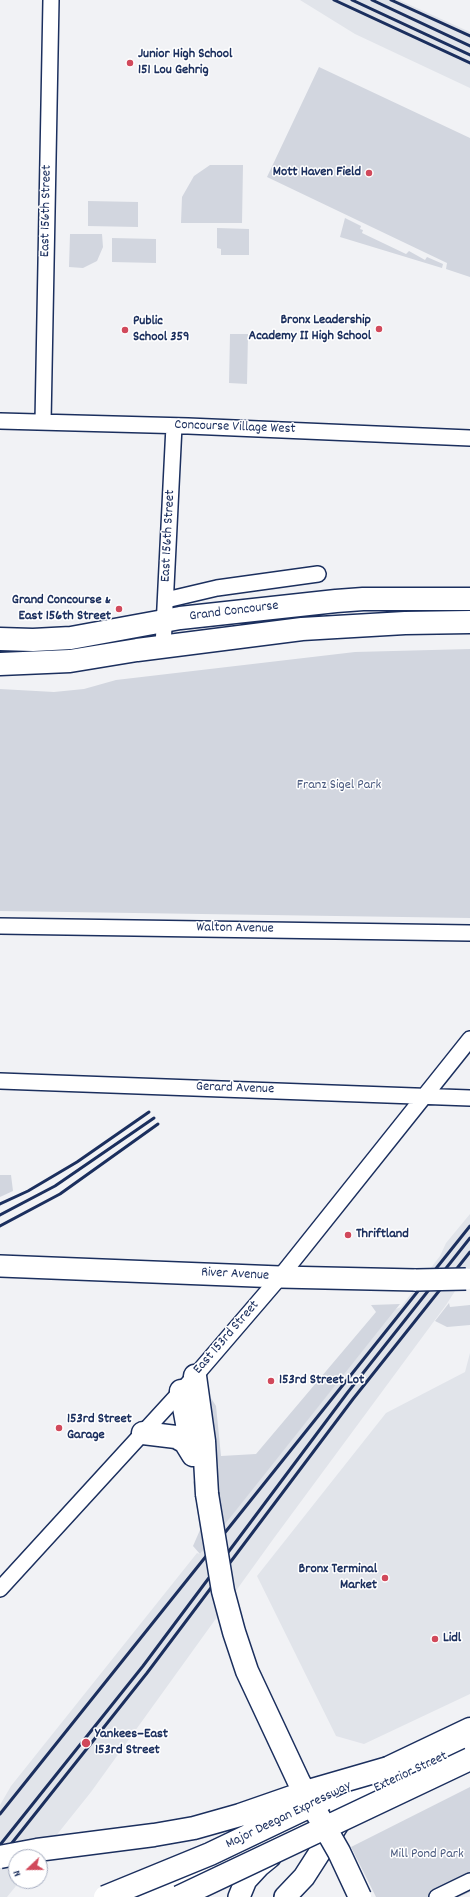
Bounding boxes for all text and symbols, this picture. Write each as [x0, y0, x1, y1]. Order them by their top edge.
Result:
place label: Junior High School 151 Lou Gehrig [138, 47, 232, 80]
marker: Junior High School 151 Lou Gehrig [125, 58, 135, 68]
street label: East 156th Street [38, 165, 56, 257]
place label: Mott Haven Field [273, 165, 361, 181]
marker: Mott Haven Field [364, 168, 374, 178]
place label: Bronx Leadership Academy II High School [249, 313, 371, 346]
place label: Public School 359 [133, 314, 189, 346]
marker: Bronx Leadership Academy II High School [374, 324, 384, 334]
marker: Public School 359 [120, 325, 130, 335]
street label: Concourse Village West [174, 417, 296, 439]
street label: East 156th Street [158, 489, 180, 583]
place label: Grand Concourse & East 156th Street [12, 593, 111, 626]
street label: Grand Concourse [188, 598, 280, 626]
marker: Grand Concourse & East 156th Street [114, 604, 124, 614]
park label: Franz Sigel Park [297, 778, 381, 794]
street label: Walton Avenue [196, 920, 274, 938]
street label: Gerard Avenue [196, 1079, 274, 1099]
place label: Thriftland [356, 1227, 409, 1243]
marker: Thriftland [343, 1230, 353, 1240]
street label: River Avenue [201, 1265, 269, 1285]
street label: East 153rd Street [191, 1298, 263, 1378]
place label: 153rd Street Lot [279, 1373, 364, 1389]
marker: 153rd Street Lot [266, 1376, 276, 1386]
place label: 153rd Street Garage [67, 1412, 132, 1444]
marker: 153rd Street Garage [54, 1423, 64, 1433]
place label: Bronx Terminal Market [299, 1562, 377, 1594]
marker: Bronx Terminal Market [380, 1573, 390, 1583]
place label: Lidl [443, 1631, 461, 1647]
marker: Lidl [430, 1634, 440, 1644]
place label: Yankees–East 153rd Street [95, 1727, 168, 1760]
marker: Yankees–East 153rd Street [80, 1737, 92, 1749]
street label: Exterior Street [372, 1749, 450, 1797]
street label: Major Deegan Expressway [224, 1778, 354, 1854]
park label: Mill Pond Park [390, 1847, 464, 1863]
north arrow [8, 1849, 48, 1889]
text: N [9, 1868, 26, 1879]

